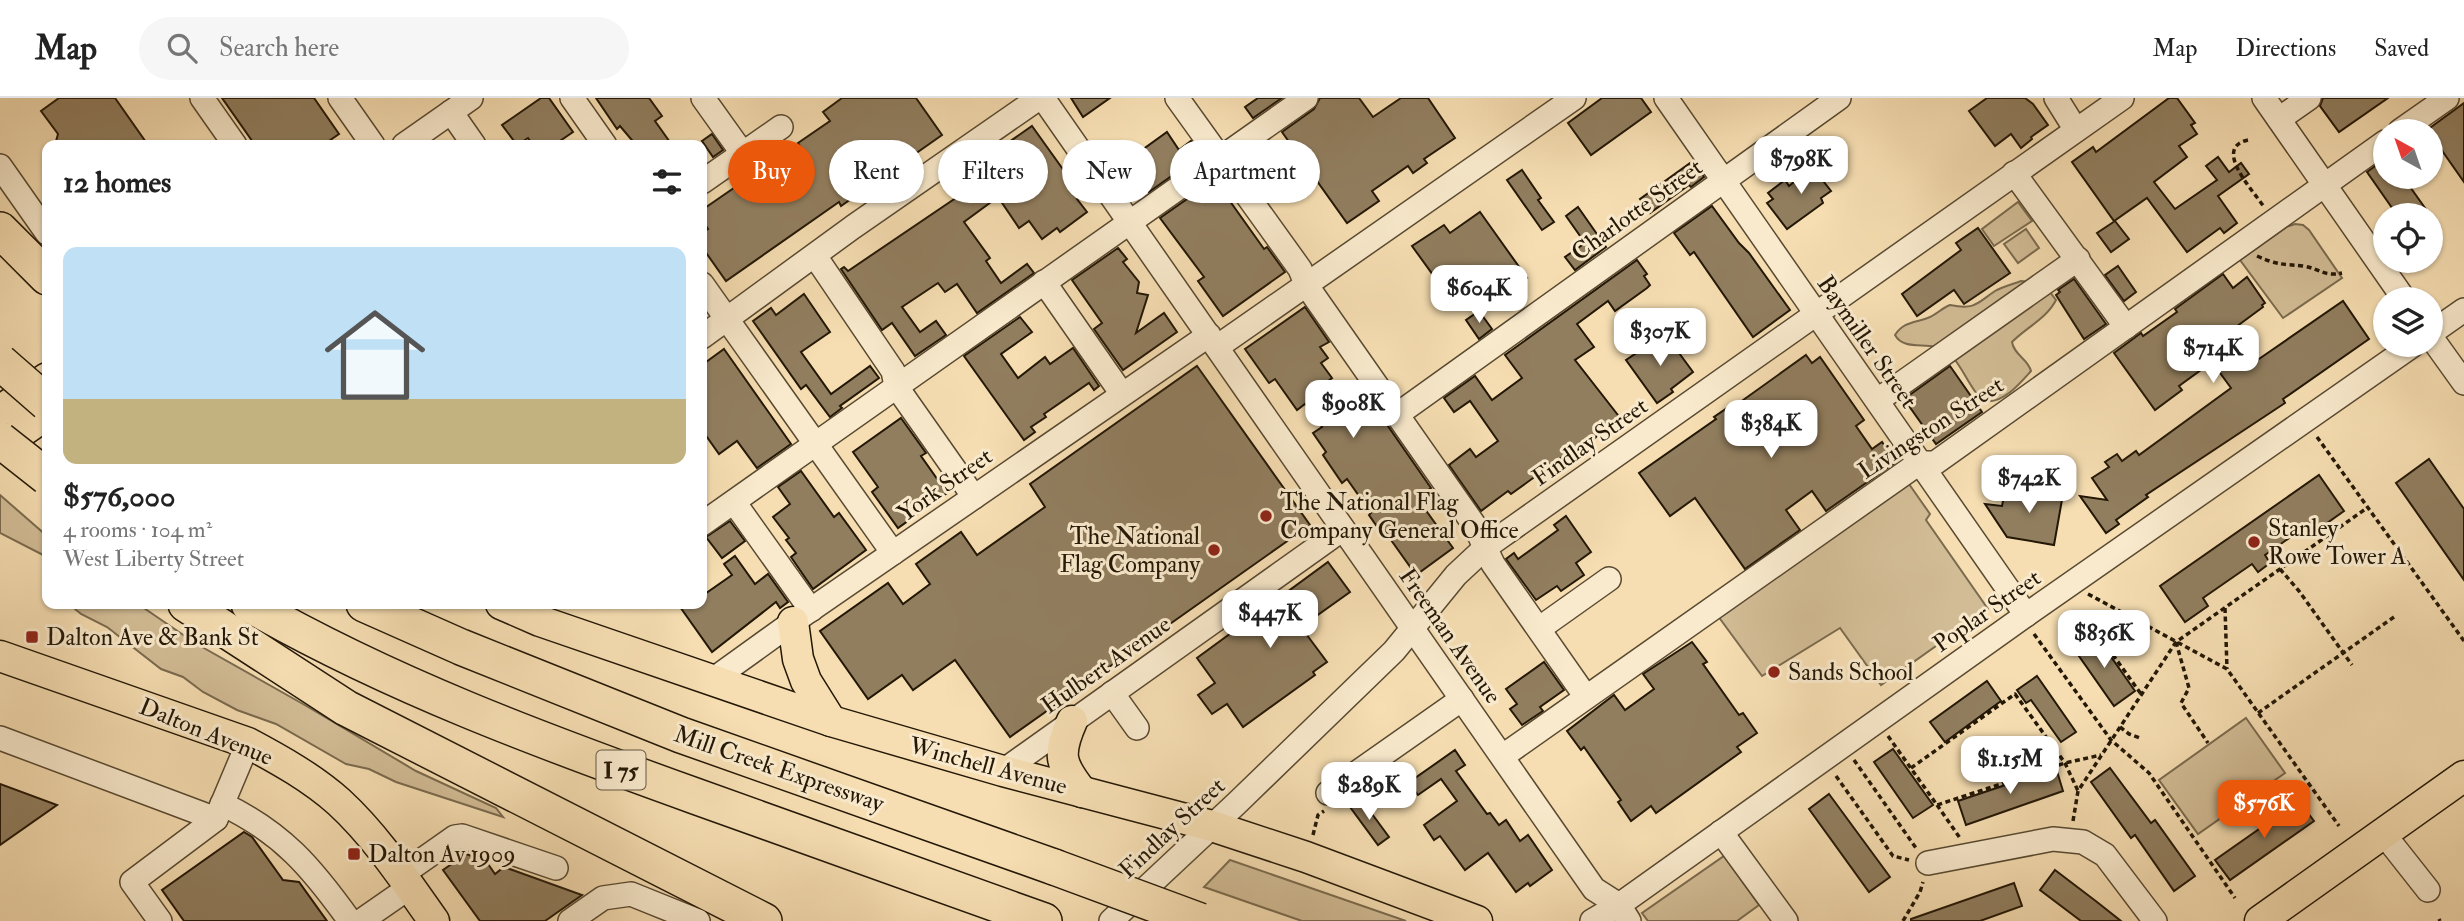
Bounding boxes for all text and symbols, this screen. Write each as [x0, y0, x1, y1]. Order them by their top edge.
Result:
search box [139, 17, 629, 80]
text: Map [35, 28, 97, 69]
icon: search [163, 29, 201, 67]
text: Search here [219, 32, 339, 64]
text: Map [2152, 33, 2197, 64]
text: Directions [2235, 33, 2336, 64]
text: Saved [2374, 33, 2429, 64]
north arrow [2373, 119, 2443, 189]
map controls [2373, 119, 2443, 357]
pin: $798K [1752, 136, 1850, 196]
chip: Buy [728, 140, 815, 203]
chip: Rent [829, 140, 924, 203]
chip: Filters [938, 140, 1048, 203]
chip: New [1062, 140, 1156, 203]
chip: Apartment [1170, 140, 1320, 203]
text: $798K [1770, 144, 1832, 173]
street label: Charlotte Street [1565, 152, 1709, 268]
icon: filters [648, 163, 686, 201]
text: 12 homes [63, 164, 171, 201]
button: locate [2373, 203, 2443, 273]
pin: $604K [1430, 266, 1528, 325]
street label: Baymiller Street [1810, 270, 1924, 415]
text: $604K [1447, 273, 1511, 302]
button: layers [2373, 287, 2443, 357]
icon: home [312, 292, 438, 418]
pin: $307K [1611, 308, 1709, 368]
text: $307K [1630, 316, 1690, 345]
pin: $714K [2164, 326, 2262, 385]
text: $714K [2183, 333, 2243, 362]
street label: Livingston Street [1852, 369, 2010, 487]
pin: $908K [1304, 380, 1402, 440]
text: $908K [1321, 388, 1385, 417]
street label: Findlay Street [1526, 391, 1654, 493]
pin: $384K [1722, 400, 1820, 460]
text: $384K [1740, 408, 1802, 437]
street label: York Street [891, 441, 999, 529]
pin: $742K [1980, 456, 2078, 515]
text: $742K [1997, 463, 2061, 492]
text: $576,000 [63, 478, 175, 515]
place label: The National Flag Company General Office [1280, 487, 1519, 546]
marker: The National Flag Company General Office [1258, 508, 1274, 524]
place label: Stanley Rowe Tower A [2268, 513, 2406, 572]
text: 4 rooms · 104 m² [63, 515, 212, 544]
place label: The National Flag Company [1060, 521, 1200, 580]
marker: Stanley Rowe Tower A [2246, 534, 2262, 550]
marker: The National Flag Company [1206, 542, 1222, 558]
text: West Liberty Street [63, 544, 244, 573]
street label: Freeman Avenue [1392, 562, 1508, 710]
street label: Poplar Street [1927, 562, 2047, 659]
pin: $447K [1221, 590, 1319, 650]
text: $447K [1238, 598, 1302, 627]
street label: Hulbert Avenue [1035, 609, 1177, 721]
pin: $836K [2055, 610, 2153, 670]
text: $836K [2074, 618, 2134, 647]
place label: Dalton Ave & Bank St [46, 622, 259, 653]
marker: Dalton Ave & Bank St [24, 629, 40, 645]
place label: Sands School [1788, 657, 1913, 688]
marker: Sands School [1766, 664, 1782, 680]
street label: Dalton Avenue [135, 691, 277, 773]
street label: Mill Creek Expressway [670, 719, 888, 820]
street label: Winchell Avenue [905, 730, 1070, 802]
pin: $1.15M [1953, 736, 2067, 796]
text: $1.15M [1977, 744, 2043, 773]
road number: I 75 [596, 750, 646, 790]
pin: $289K [1320, 762, 1418, 822]
text: $289K [1337, 770, 1401, 799]
street label: Findlay Street [1112, 771, 1232, 885]
pin: $576K [2215, 780, 2313, 840]
text: $576K [2233, 788, 2295, 817]
place label: Dalton Av 1909 [368, 839, 516, 870]
marker: Dalton Av 1909 [346, 846, 362, 862]

